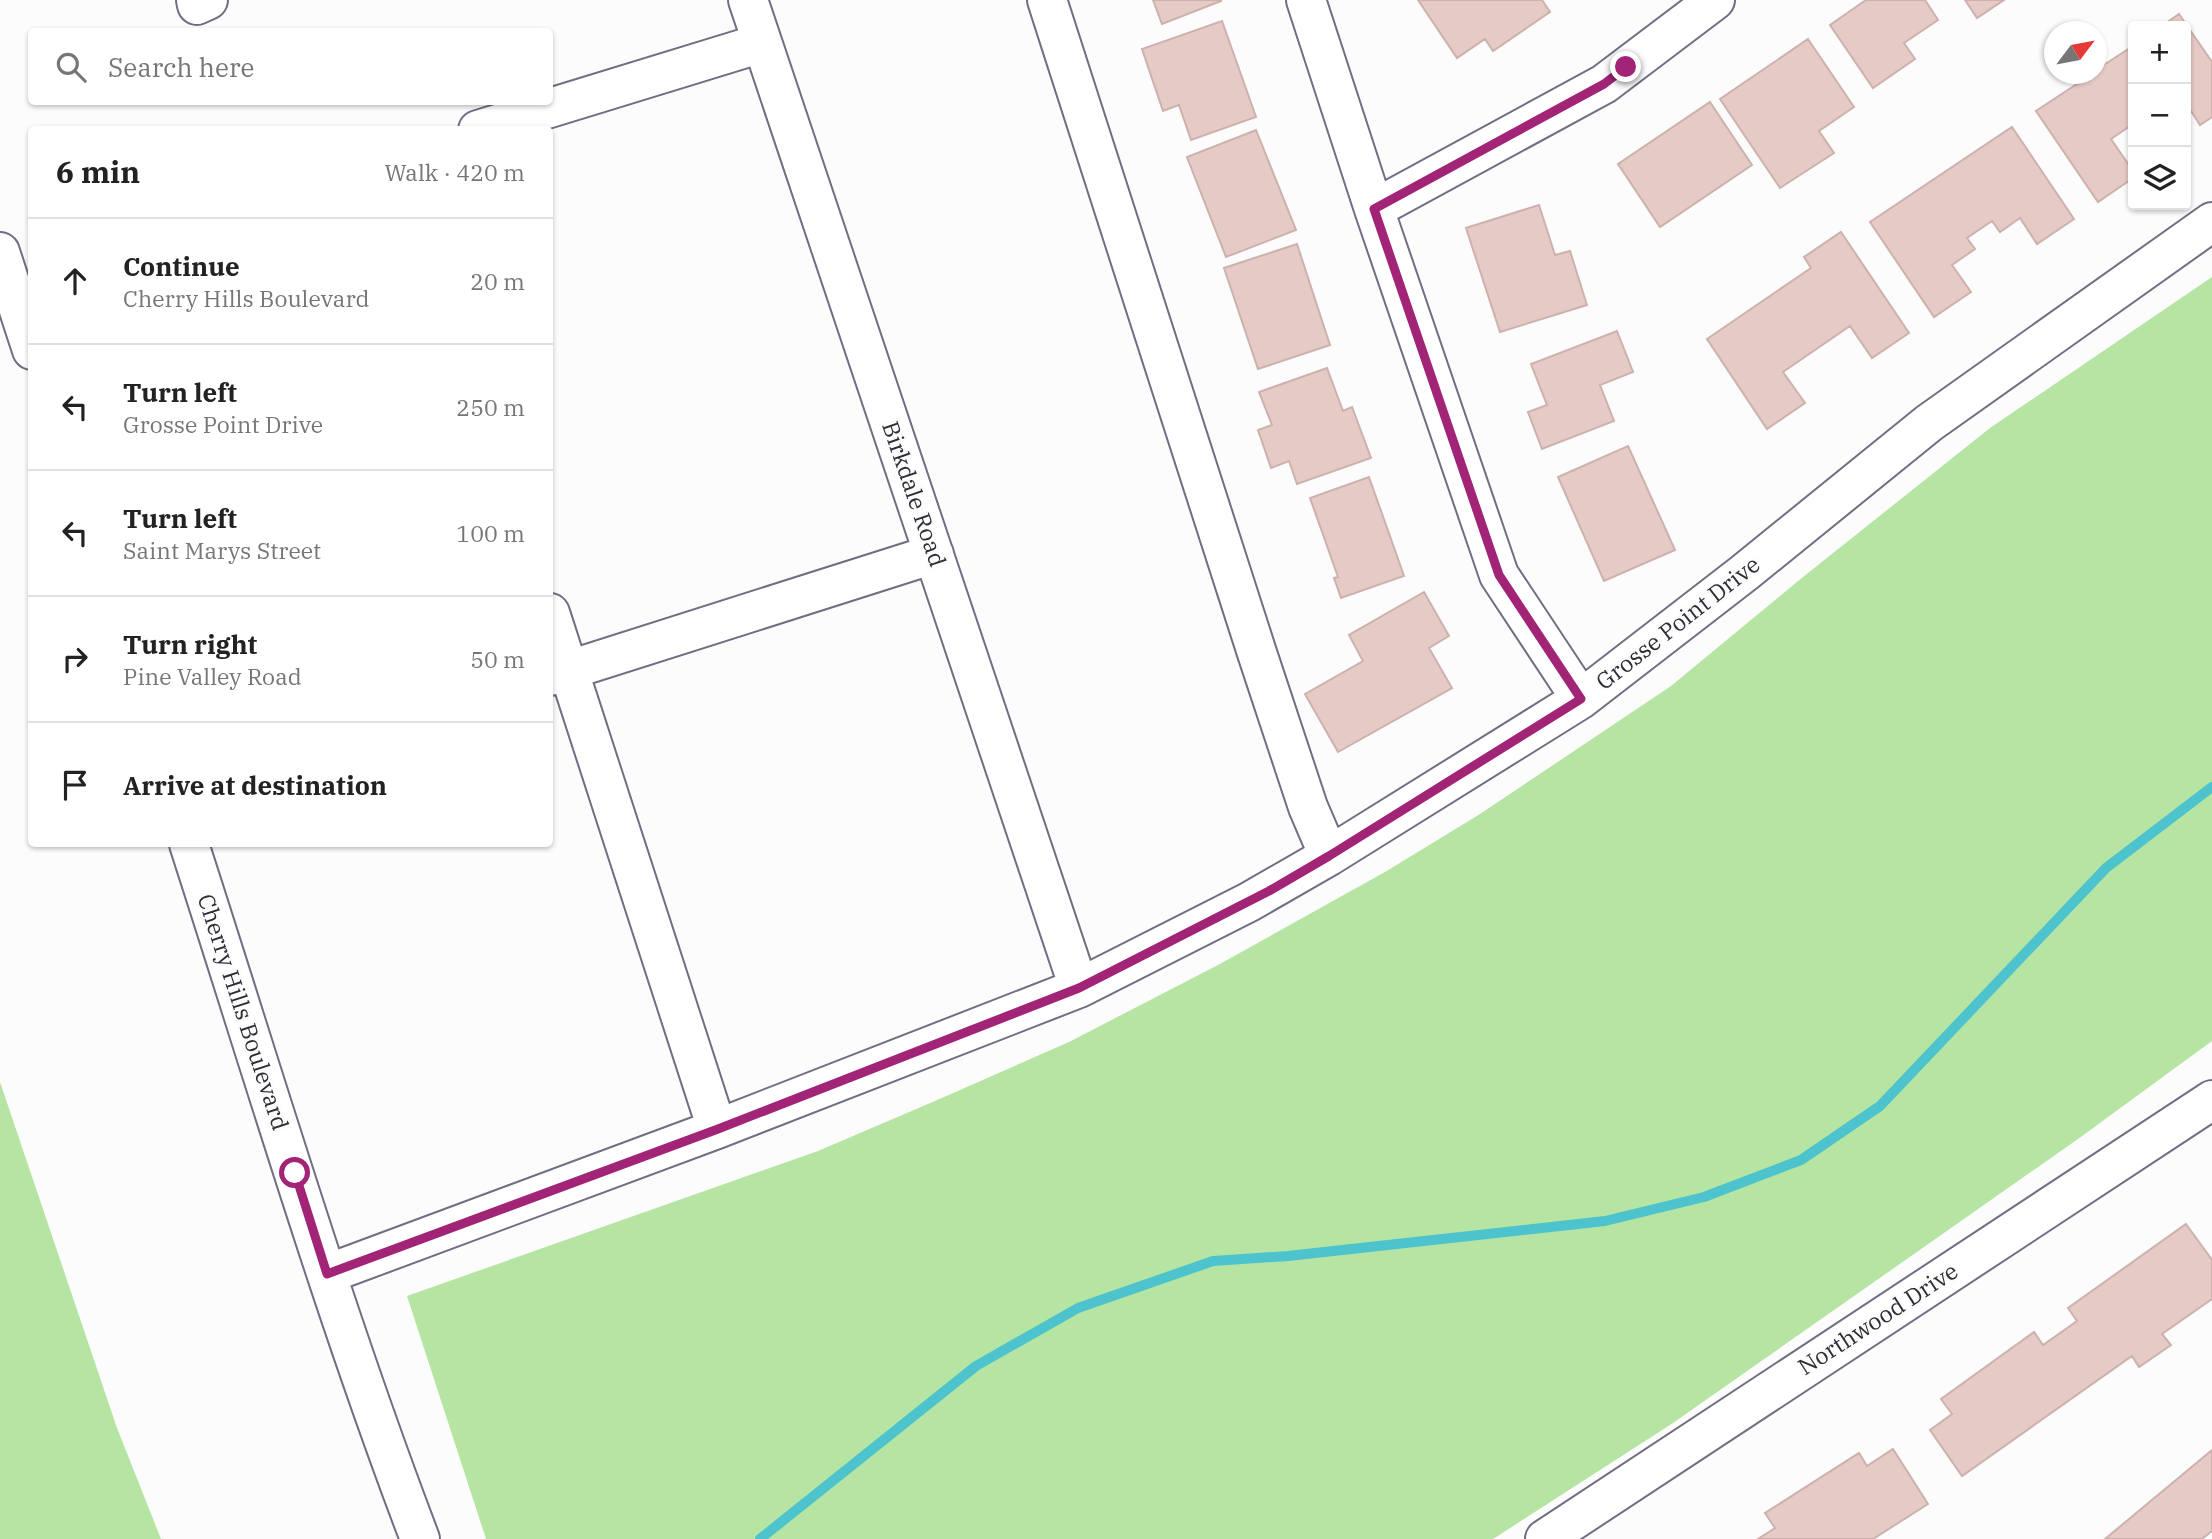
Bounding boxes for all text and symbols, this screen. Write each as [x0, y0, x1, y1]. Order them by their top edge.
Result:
north arrow [2044, 21, 2107, 84]
map controls [2128, 21, 2191, 210]
button: + [2128, 21, 2191, 84]
search box [28, 28, 553, 105]
icon: search [52, 48, 90, 86]
text: Search here [108, 50, 254, 84]
route end [1610, 51, 1641, 82]
button: − [2128, 84, 2191, 147]
button: layers [2128, 147, 2191, 210]
text: 6 min [56, 152, 140, 191]
text: Walk · 420 m [384, 157, 525, 187]
text: Continue [123, 249, 240, 283]
icon: ahead [56, 262, 94, 300]
text: 20 m [470, 266, 525, 296]
text: Cherry Hills Boulevard [123, 283, 370, 313]
text: Turn left [123, 375, 237, 409]
icon: left [56, 388, 94, 426]
text: 250 m [456, 392, 525, 422]
text: Grosse Point Drive [123, 409, 323, 439]
street label: Birkdale Road [876, 417, 954, 570]
text: Turn left [123, 501, 237, 535]
icon: left [56, 514, 94, 552]
text: 100 m [456, 518, 525, 548]
text: Saint Marys Street [123, 535, 321, 565]
street label: Grosse Point Drive [1589, 549, 1765, 696]
text: Turn right [123, 627, 257, 661]
icon: right [56, 640, 94, 678]
text: 50 m [470, 644, 525, 674]
text: Pine Valley Road [123, 661, 302, 691]
icon: arrive [56, 766, 94, 804]
text: Arrive at destination [123, 768, 387, 802]
street label: Cherry Hills Boulevard [192, 890, 296, 1134]
route start [279, 1157, 310, 1188]
street label: Northwood Drive [1792, 1255, 1963, 1381]

